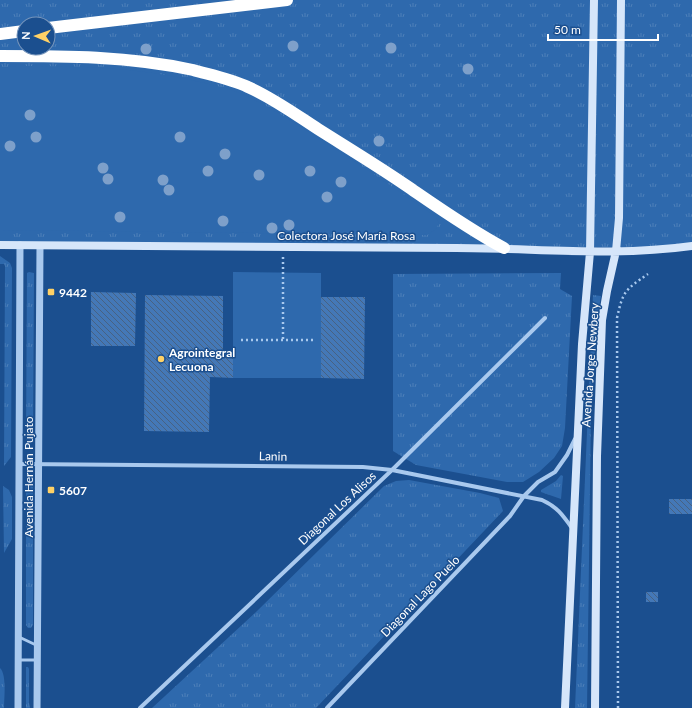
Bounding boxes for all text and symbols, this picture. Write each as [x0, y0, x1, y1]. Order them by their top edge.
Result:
north arrow [16, 16, 56, 56]
scale bar [548, 16, 658, 42]
text: 50 m [554, 22, 581, 37]
text: N [19, 31, 32, 40]
street label: Colectora José María Rosa [277, 228, 415, 243]
place label: 9442 [59, 285, 87, 300]
marker: 9442 [46, 287, 56, 297]
street label: Avenida Jorge Newbery [578, 301, 602, 428]
place label: Agrointegral Lecuona [168, 345, 235, 374]
marker: Agrointegral Lecuona [156, 354, 166, 364]
street label: Avenida Hernán Pujato [21, 416, 36, 538]
street label: Lanin [259, 448, 287, 464]
street label: Diagonal Los Alisos [295, 468, 379, 548]
place label: 5607 [59, 483, 87, 498]
marker: 5607 [46, 485, 56, 495]
street label: Diagonal Lago Puelo [377, 552, 463, 640]

